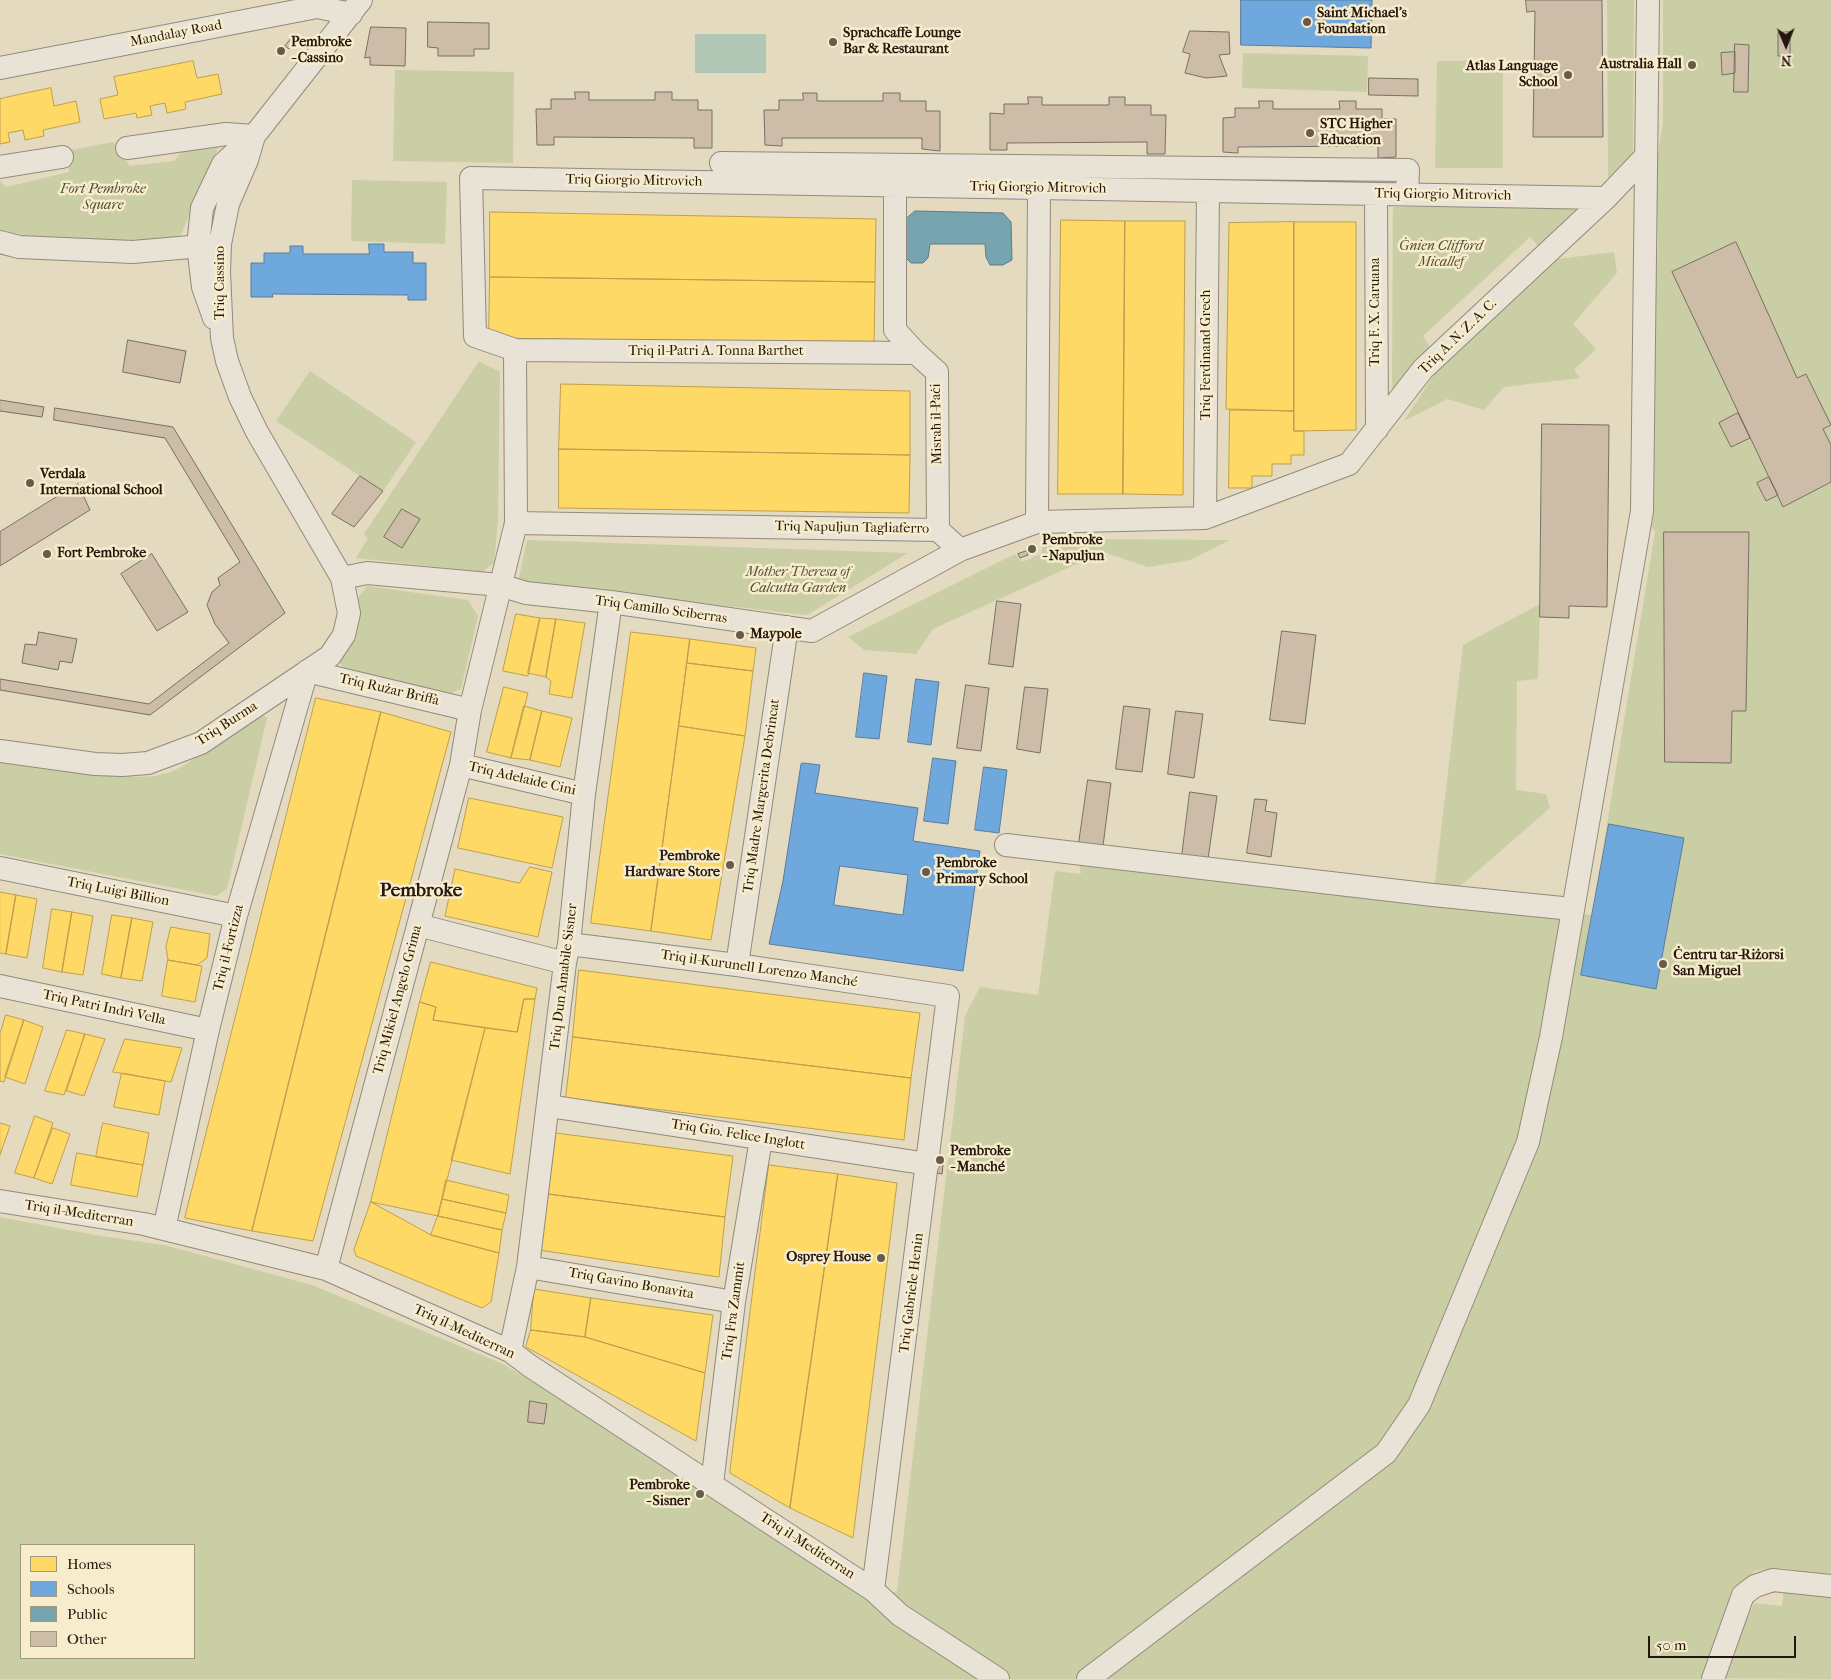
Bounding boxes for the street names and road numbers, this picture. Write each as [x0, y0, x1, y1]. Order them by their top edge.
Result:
street label: Mandalay Road [129, 17, 223, 51]
street label: Triq Giorgio Mitrovich [565, 171, 703, 191]
street label: Triq Giorgio Mitrovich [969, 178, 1107, 198]
street label: Triq Giorgio Mitrovich [1374, 185, 1512, 205]
street label: Triq Cassino [213, 246, 229, 320]
street label: Triq F. X. Caruana [1368, 258, 1384, 366]
street label: Triq Ferdinand Grech [1199, 290, 1215, 420]
street label: Triq A. N. Z. A. C. [1416, 296, 1500, 378]
street label: Triq il-Patri A. Tonna Barthet [628, 344, 804, 360]
street label: Misraħ il-Paċi [928, 383, 946, 465]
street label: Triq Napuljun Tagliaferro [775, 518, 929, 538]
street label: Triq Camillo Sciberras [594, 592, 728, 628]
street label: Triq Rużar Briffa [337, 670, 441, 710]
street label: Triq Burma [193, 698, 261, 750]
street label: Triq Madre Margerita Debrincat [740, 698, 784, 894]
street label: Triq Adelaide Cini [467, 758, 577, 800]
street label: Triq Luigi Billion [65, 874, 171, 910]
street label: Triq Dun Amabile Sisner [547, 902, 581, 1052]
street label: Triq il-Fortizza [210, 903, 248, 993]
street label: Triq Mikiel Angelo Grima [370, 923, 426, 1077]
street label: Triq il-Kurunell Lorenzo Manché [659, 947, 859, 991]
street label: Triq Patri Indrì Vella [41, 987, 167, 1029]
street label: Triq Gio. Felice Inglott [670, 1116, 806, 1154]
street label: Triq il-Mediterran [23, 1197, 135, 1231]
street label: Triq Gabriele Henin [896, 1232, 928, 1354]
street label: Triq Fra Zammit [719, 1260, 749, 1362]
street label: Triq Gavino Bonavita [567, 1265, 695, 1303]
street label: Triq il-Mediterran [411, 1301, 517, 1363]
street label: Triq il-Mediterran [756, 1509, 858, 1583]

